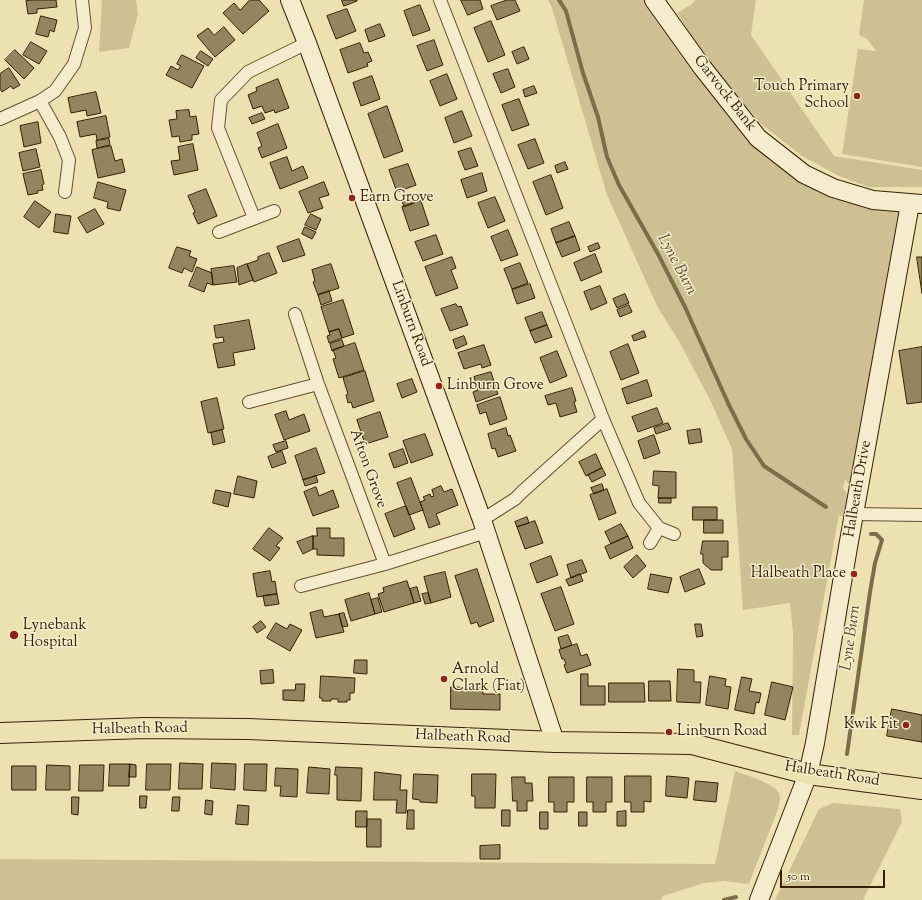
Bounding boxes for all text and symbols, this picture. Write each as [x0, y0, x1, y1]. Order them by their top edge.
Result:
street label: Garvock Bank [689, 52, 759, 136]
place label: Touch Primary School [754, 78, 849, 113]
marker: Touch Primary School [852, 91, 862, 101]
place label: Earn Grove [360, 189, 434, 207]
marker: Earn Grove [347, 193, 357, 203]
water label: Lyne Burn [652, 231, 700, 299]
street label: Linburn Road [386, 279, 434, 369]
place label: Linburn Grove [447, 377, 544, 395]
marker: Linburn Grove [434, 381, 444, 391]
street label: Afton Grove [344, 427, 390, 511]
street label: Halbeath Drive [842, 439, 876, 539]
place label: Halbeath Place [751, 565, 846, 583]
marker: Halbeath Place [849, 569, 859, 579]
water label: Lyne Burn [838, 604, 866, 672]
place label: Lynebank Hospital [23, 617, 87, 652]
marker: Lynebank Hospital [8, 629, 20, 641]
place label: Arnold Clark (Fiat) [452, 661, 525, 696]
marker: Arnold Clark (Fiat) [439, 674, 449, 684]
place label: Kwik Fit [844, 716, 898, 734]
street label: Halbeath Road [92, 720, 188, 740]
marker: Kwik Fit [901, 720, 911, 730]
place label: Linburn Road [677, 723, 767, 741]
street label: Halbeath Road [415, 727, 511, 749]
marker: Linburn Road [664, 727, 674, 737]
street label: Halbeath Road [783, 759, 881, 791]
scale bar [782, 862, 887, 888]
text: 50 m [787, 868, 810, 886]

